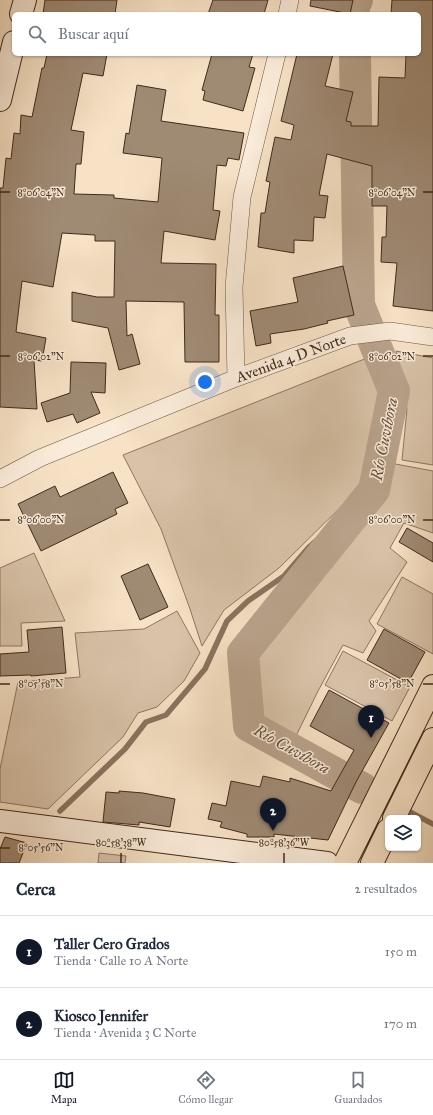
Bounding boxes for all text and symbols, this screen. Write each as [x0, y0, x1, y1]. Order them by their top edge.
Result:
search box [12, 12, 421, 56]
icon: search [26, 23, 48, 45]
text: Buscar aquí [58, 25, 129, 43]
text: 8°06'04"N [18, 187, 65, 199]
text: 8°06'04"N [369, 187, 416, 199]
street label: Avenida 4 D Norte [232, 330, 349, 387]
text: 8°06'02"N [18, 351, 65, 363]
text: 8°06'02"N [369, 351, 416, 363]
your location [195, 372, 215, 392]
water label: Río Cuvíbora [366, 396, 401, 483]
text: 8°06'00"N [17, 514, 65, 526]
text: 8°06'00"N [368, 514, 416, 526]
text: 8°05'58"N [19, 678, 64, 690]
text: 8°05'58"N [370, 678, 415, 690]
pin: 1 [358, 705, 384, 738]
water label: Río Cuvíbora [250, 720, 334, 778]
pin: 2 [260, 798, 286, 831]
map controls [385, 815, 421, 851]
button: layers [385, 815, 421, 851]
text: 80°58'38"W [96, 837, 147, 849]
text: 80°58'36"W [259, 837, 310, 849]
text: 8°05'56"N [19, 842, 64, 854]
text: Cerca [16, 879, 55, 900]
text: 2 resultados [354, 881, 417, 897]
text: Taller Cero Grados [54, 935, 169, 953]
text: 1 [26, 944, 32, 960]
text: 150 m [385, 944, 417, 960]
text: Tienda · Calle 10 A Norte [54, 953, 188, 969]
text: Kiosco Jennifer [54, 1007, 148, 1025]
text: 2 [26, 1016, 32, 1032]
text: 170 m [384, 1016, 417, 1032]
text: Tienda · Avenida 3 C Norte [54, 1025, 196, 1041]
tab: Mapa [51, 1069, 77, 1106]
tab: Cómo llegar [178, 1069, 233, 1106]
tab: Guardados [334, 1069, 382, 1106]

